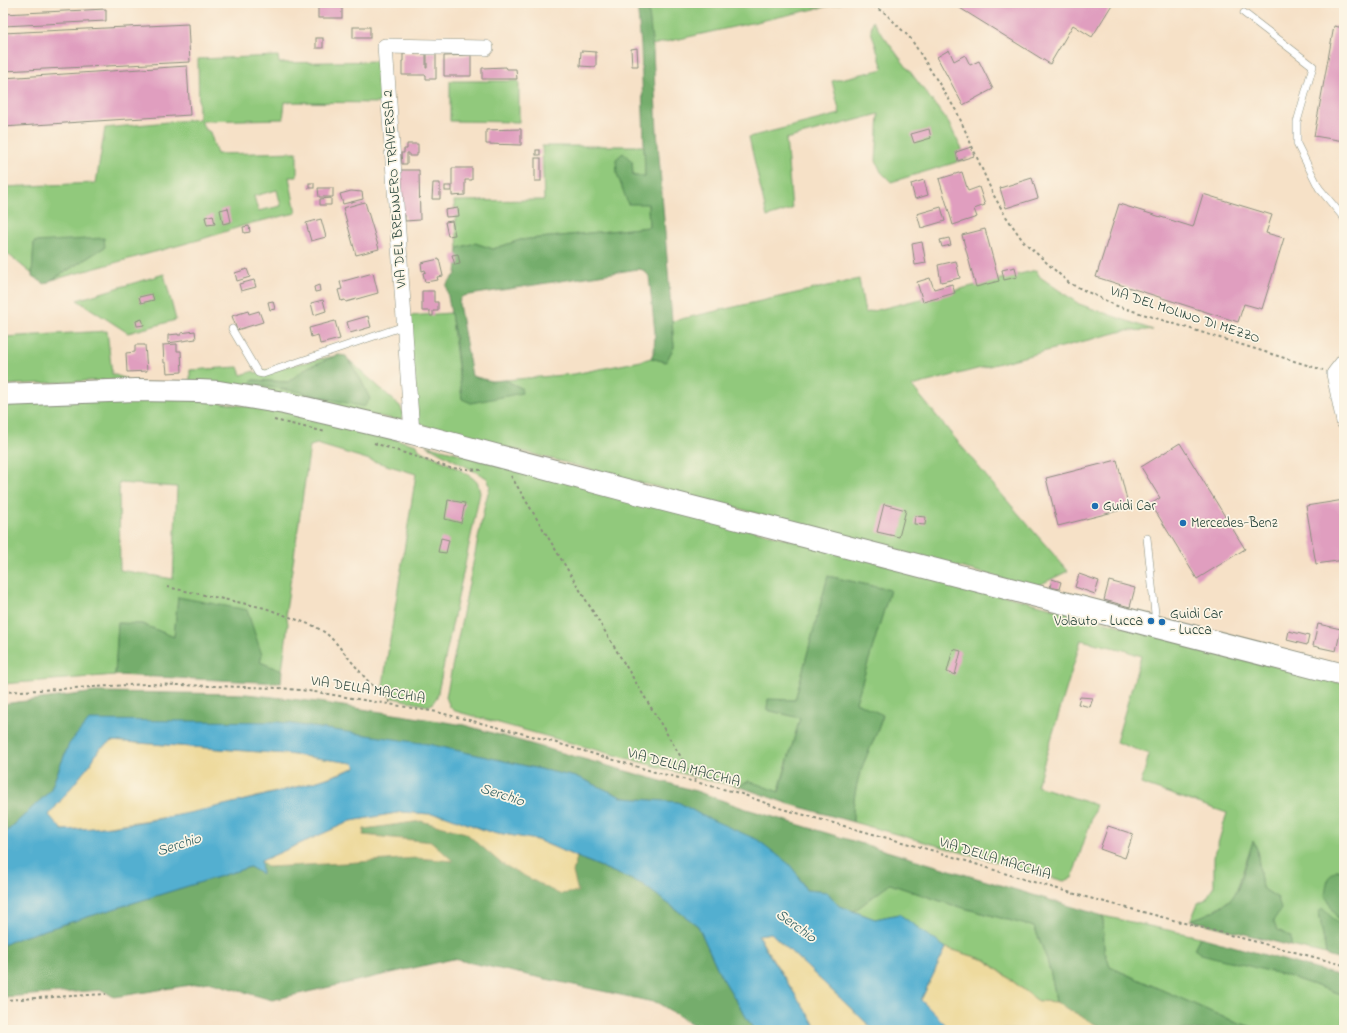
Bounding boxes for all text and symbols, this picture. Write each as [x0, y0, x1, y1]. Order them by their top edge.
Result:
street label: VIA DEL BRENNERO TRAVERSA 2 [378, 89, 412, 290]
street label: VIA DEL MOLINO DI MEZZO [1106, 281, 1263, 349]
place label: Guidi Car [1103, 496, 1156, 517]
marker: Guidi Car [1090, 501, 1100, 511]
place label: Mercedes-Benz [1191, 513, 1278, 534]
marker: Mercedes-Benz [1178, 518, 1188, 528]
place label: Guidi Car - Lucca [1170, 604, 1223, 641]
place label: Volauto - Lucca [1053, 611, 1143, 632]
marker: Volauto - Lucca [1146, 616, 1156, 626]
marker: Guidi Car - Lucca [1157, 617, 1167, 627]
street label: VIA DELLA MACCHIA [308, 670, 427, 709]
street label: VIA DELLA MACCHIA [625, 743, 742, 793]
water label: Serchio [477, 778, 528, 813]
water label: Serchio [154, 827, 205, 862]
street label: VIA DELLA MACCHIA [936, 832, 1053, 886]
water label: Serchio [771, 904, 822, 949]

